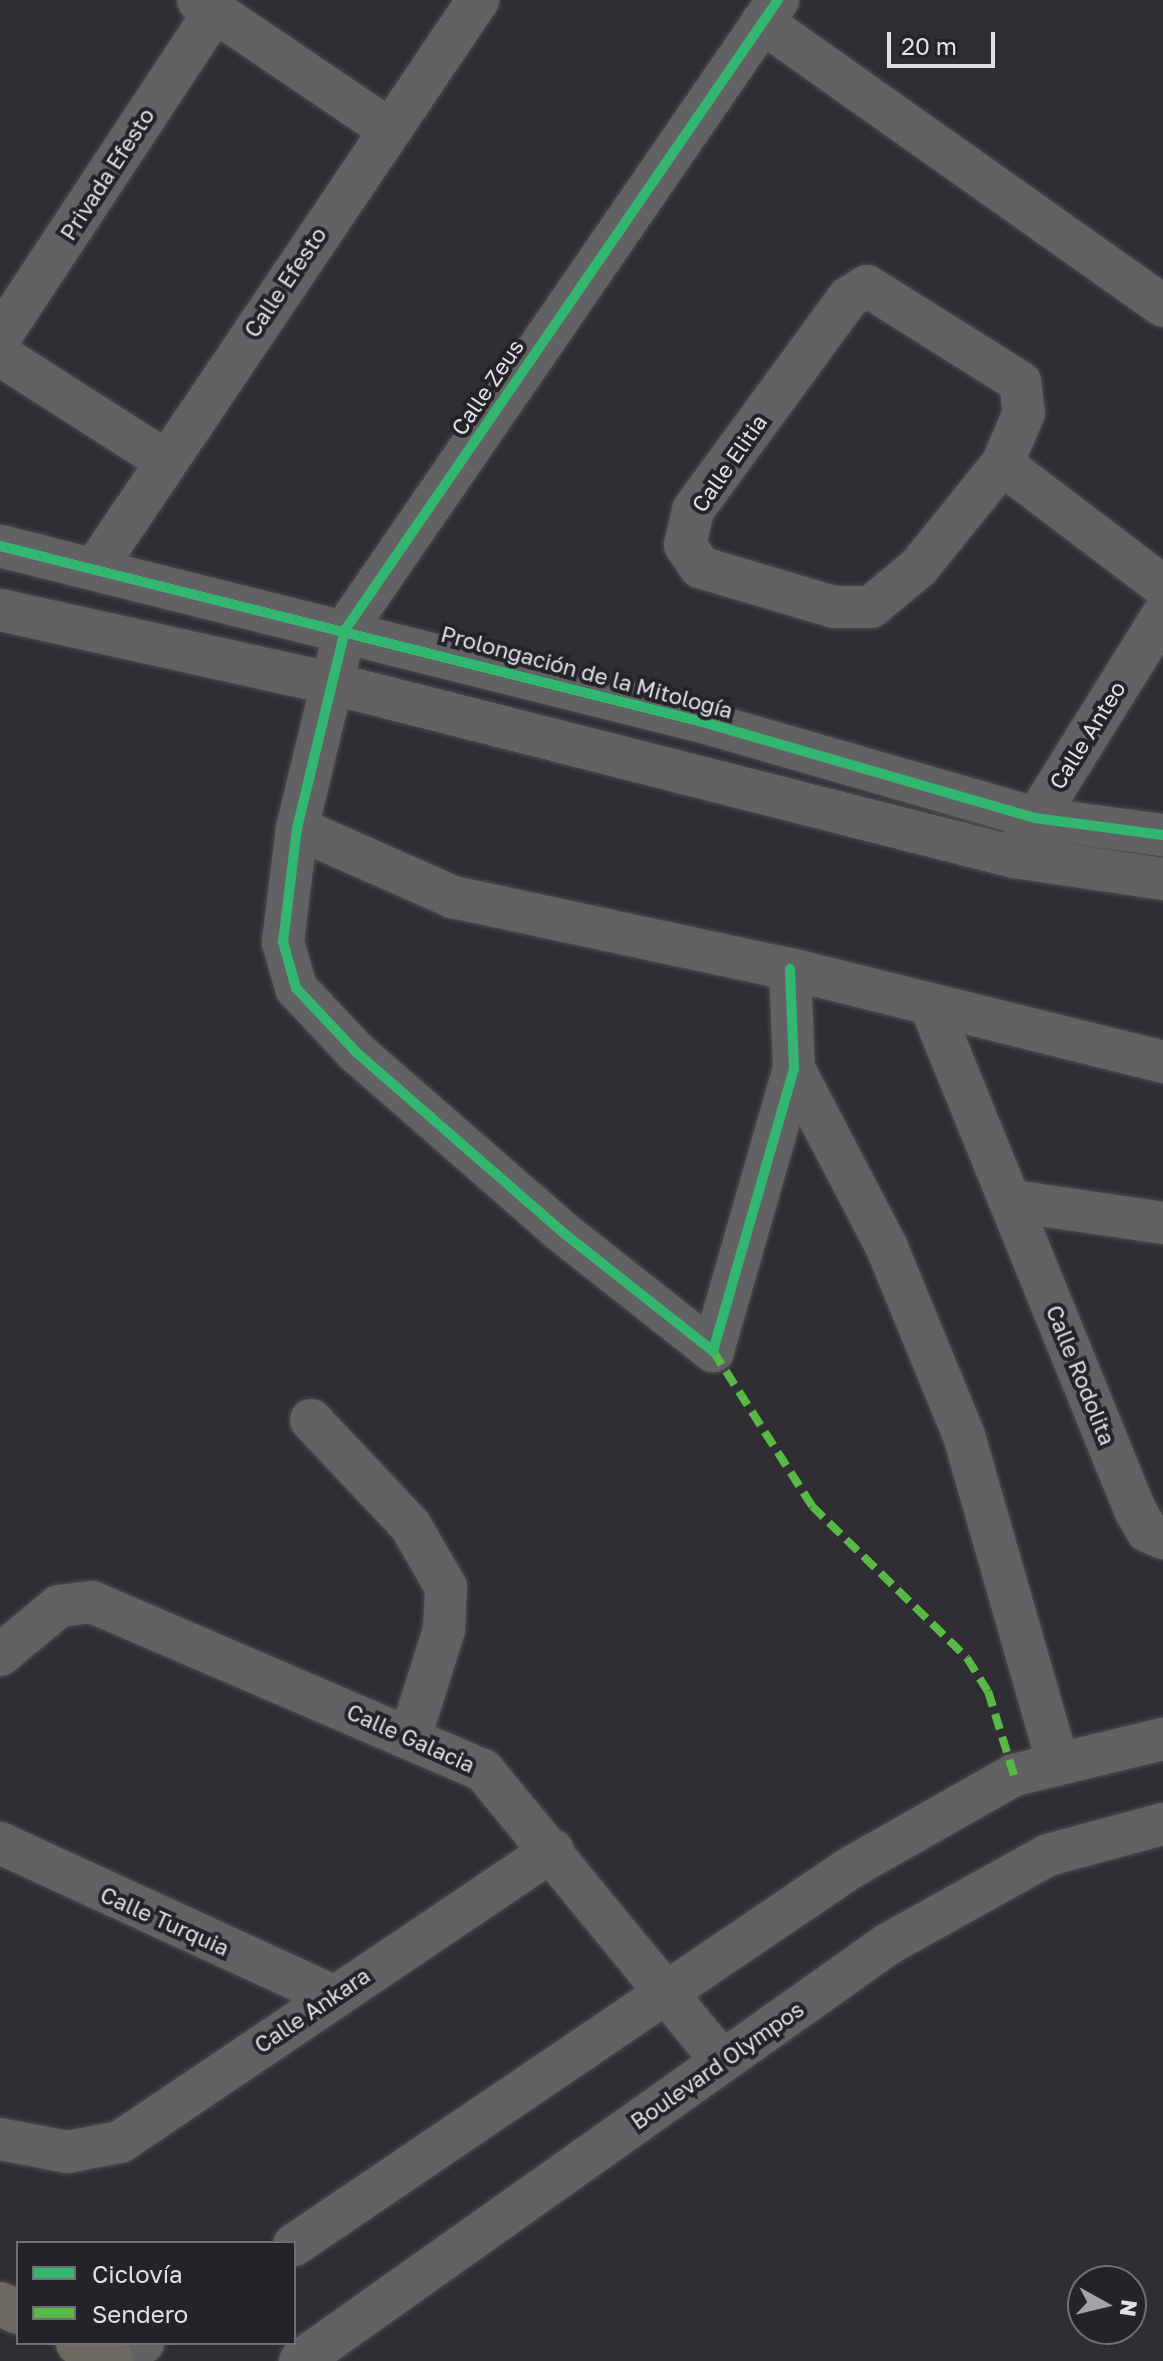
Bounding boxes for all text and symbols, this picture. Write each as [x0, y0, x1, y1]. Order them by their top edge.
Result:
scale bar [891, 16, 999, 66]
text: 20 m [901, 31, 957, 60]
street label: Privada Efesto [55, 103, 159, 245]
street label: Calle Efesto [239, 222, 331, 342]
street label: Calle Zeus [445, 334, 529, 440]
street label: Calle Elitia [686, 409, 772, 517]
street label: Prolongación de la Mitología [438, 620, 736, 724]
street label: Calle Anteo [1043, 676, 1131, 794]
street label: Calle Rodolita [1041, 1301, 1121, 1449]
street label: Calle Galacia [343, 1698, 479, 1778]
street label: Calle Turquia [97, 1881, 233, 1961]
street label: Calle Ankara [249, 1962, 375, 2058]
street label: Boulevard Olympos [625, 1995, 809, 2135]
legend [16, 2241, 296, 2345]
text: Ciclovía [92, 2259, 183, 2288]
north arrow [1067, 2265, 1147, 2345]
text: N [1115, 2298, 1144, 2318]
text: Sendero [92, 2299, 188, 2328]

